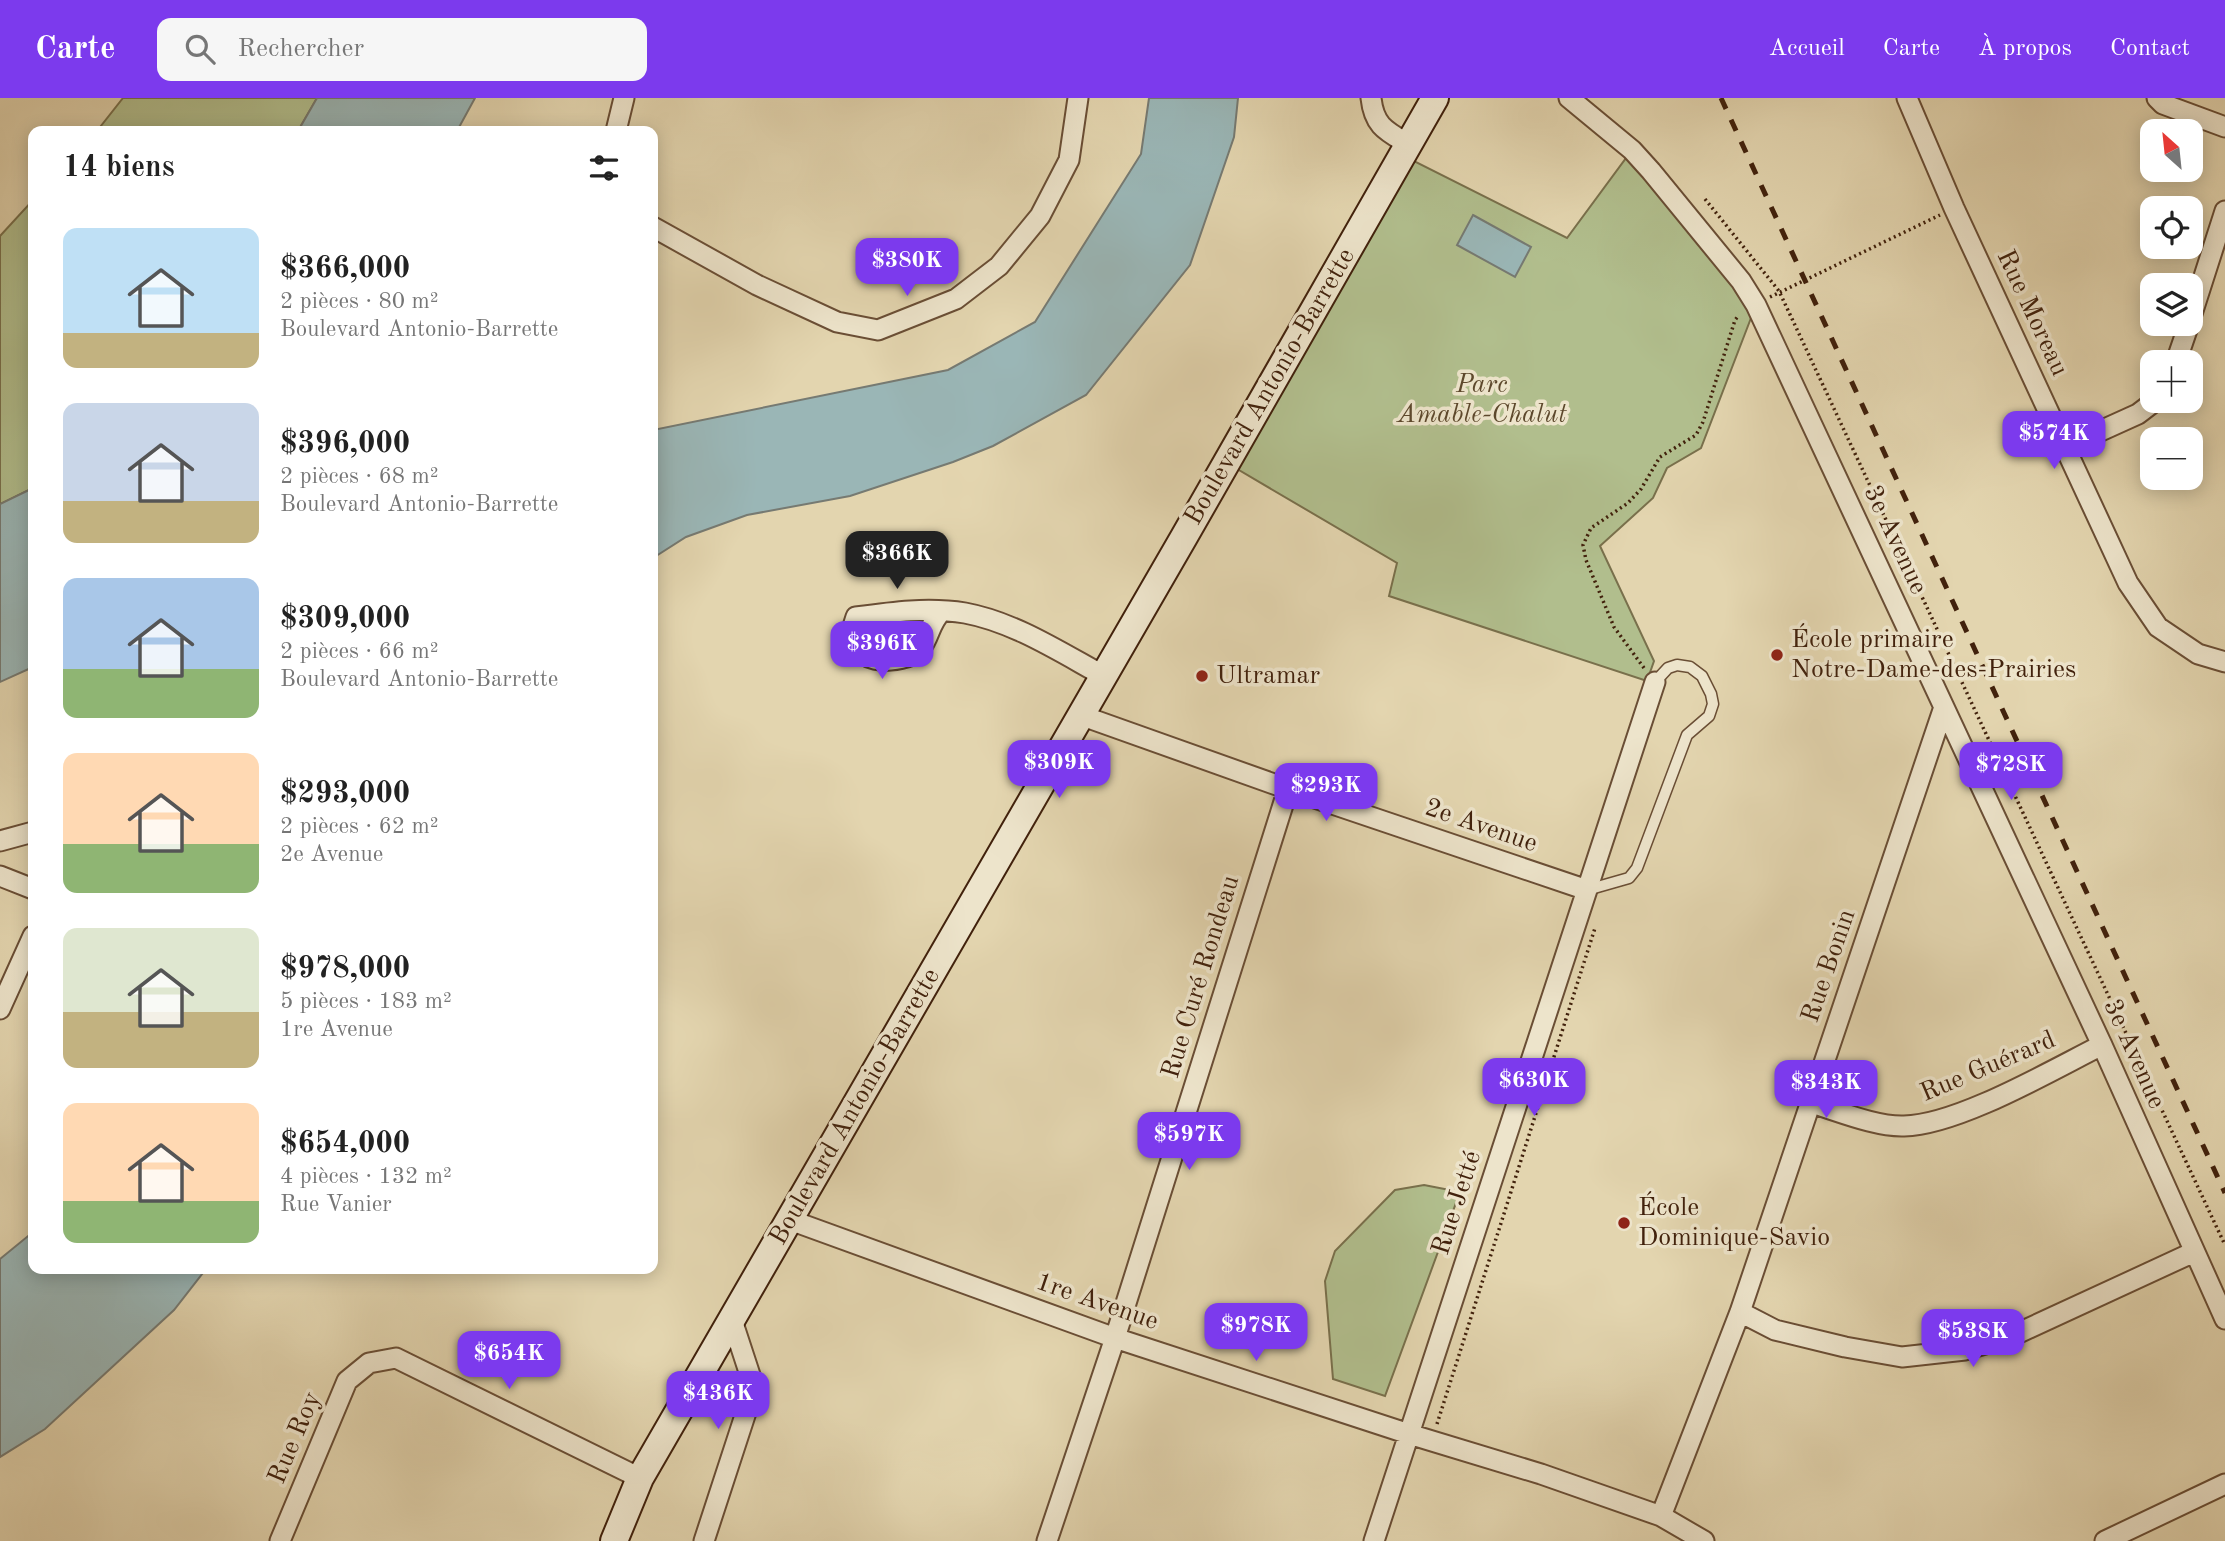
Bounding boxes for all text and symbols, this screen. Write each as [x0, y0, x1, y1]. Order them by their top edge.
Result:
search box [157, 18, 647, 81]
icon: search [181, 30, 219, 68]
text: Carte [35, 33, 115, 66]
text: Rechercher [237, 36, 364, 62]
text: Accueil [1769, 37, 1845, 61]
text: Carte [1883, 37, 1940, 61]
text: À propos [1978, 37, 2072, 61]
text: Contact [2110, 37, 2190, 61]
north arrow [2140, 119, 2203, 182]
map controls [2140, 119, 2203, 490]
icon: filters [585, 149, 623, 187]
text: 14 biens [63, 153, 175, 183]
button: locate [2140, 196, 2203, 259]
pin: $380K [858, 238, 956, 298]
street label: Boulevard Antonio-Barrette [1180, 244, 1360, 530]
street label: Rue Moreau [1992, 246, 2073, 380]
text: $380K [871, 249, 943, 272]
text: $366,000 [280, 254, 410, 284]
icon: home [119, 256, 203, 340]
button: layers [2140, 273, 2203, 336]
text: 2 pièces · 80 m² [280, 290, 439, 313]
text: Boulevard Antonio-Barrette [280, 318, 558, 341]
button: + [2140, 350, 2203, 413]
park label: Parc Amable-Chalut [1395, 372, 1567, 428]
pin: $574K [2005, 412, 2103, 471]
text: $574K [2018, 422, 2090, 445]
button: − [2140, 427, 2203, 490]
text: $396,000 [280, 429, 410, 459]
icon: home [119, 431, 203, 515]
text: 2 pièces · 68 m² [280, 465, 439, 488]
street label: 3e Avenue [1859, 482, 1931, 598]
text: Boulevard Antonio-Barrette [280, 493, 558, 516]
pin: $366K [848, 532, 946, 591]
text: $366K [861, 542, 933, 565]
text: $309,000 [280, 604, 410, 634]
icon: home [119, 606, 203, 690]
pin: $396K [833, 622, 931, 681]
place label: École primaire Notre-Dame-des-Prairies [1791, 623, 2076, 683]
text: $396K [846, 632, 918, 655]
text: 2 pièces · 66 m² [280, 640, 439, 663]
marker: École primaire Notre-Dame-des-Prairies [1769, 647, 1785, 663]
place label: Ultramar [1216, 663, 1320, 689]
text: Boulevard Antonio-Barrette [280, 668, 558, 691]
marker: Ultramar [1194, 668, 1210, 684]
pin: $309K [1010, 740, 1108, 800]
pin: $728K [1962, 742, 2060, 802]
text: $309K [1023, 751, 1095, 774]
text: $728K [1975, 753, 2047, 776]
pin: $293K [1277, 764, 1375, 823]
text: $293K [1290, 774, 1362, 797]
text: $293,000 [280, 779, 410, 809]
icon: home [119, 781, 203, 865]
street label: 2e Avenue [1421, 795, 1541, 857]
text: 2 pièces · 62 m² [280, 815, 439, 838]
text: 2e Avenue [280, 843, 383, 866]
street label: Rue Curé Rondeau [1158, 872, 1244, 1082]
street label: Rue Bonin [1798, 906, 1860, 1026]
text: $978,000 [280, 954, 410, 984]
icon: home [119, 956, 203, 1040]
street label: Boulevard Antonio-Barrette [765, 964, 945, 1250]
text: 5 pièces · 183 m² [280, 990, 452, 1013]
street label: 3e Avenue [2098, 995, 2170, 1113]
text: 1re Avenue [280, 1018, 393, 1041]
street label: Rue Guérard [1917, 1027, 2059, 1107]
pin: $630K [1485, 1058, 1583, 1118]
pin: $343K [1777, 1060, 1875, 1120]
text: $630K [1498, 1069, 1570, 1092]
text: $343K [1790, 1071, 1862, 1094]
pin: $597K [1140, 1112, 1238, 1172]
text: $597K [1153, 1123, 1225, 1146]
text: $654,000 [280, 1129, 410, 1159]
icon: home [119, 1131, 203, 1215]
street label: Rue Jetté [1428, 1148, 1486, 1258]
text: 4 pièces · 132 m² [280, 1165, 452, 1188]
place label: École Dominique-Savio [1638, 1191, 1830, 1251]
text: Rue Vanier [280, 1193, 392, 1216]
marker: École Dominique-Savio [1616, 1215, 1632, 1231]
street label: 1re Avenue [1032, 1269, 1162, 1335]
pin: $978K [1207, 1304, 1305, 1363]
pin: $538K [1924, 1310, 2022, 1369]
text: $978K [1220, 1314, 1292, 1337]
text: $538K [1937, 1320, 2009, 1343]
pin: $654K [460, 1332, 558, 1391]
text: $654K [473, 1342, 545, 1365]
pin: $436K [669, 1372, 767, 1431]
text: $436K [682, 1382, 754, 1405]
street label: Rue Roy [264, 1388, 326, 1488]

